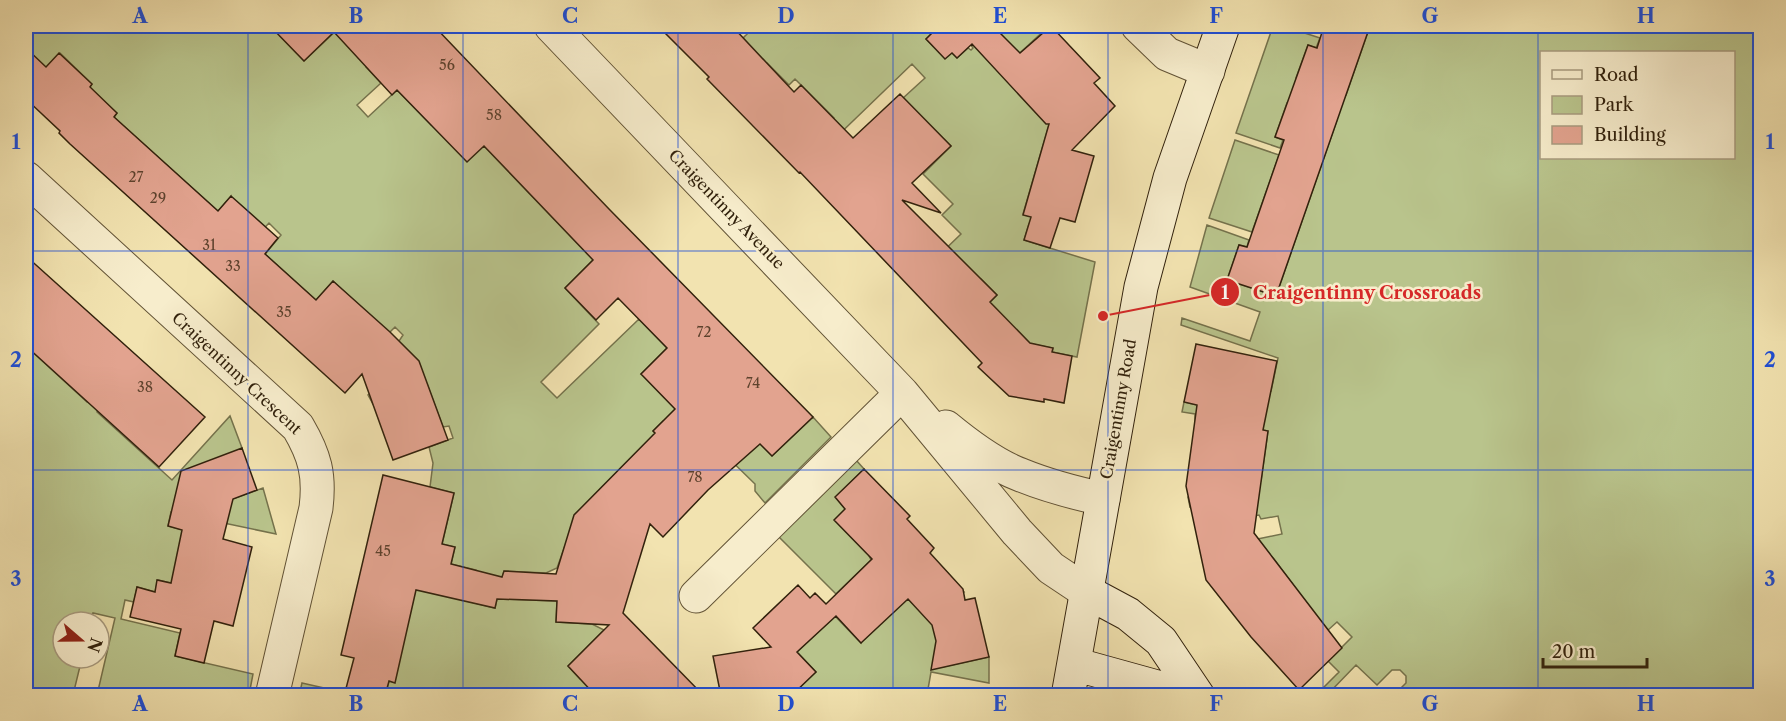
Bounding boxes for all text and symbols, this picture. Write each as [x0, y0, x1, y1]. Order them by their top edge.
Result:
text: A [131, 4, 148, 28]
text: B [349, 4, 364, 28]
text: C [562, 4, 578, 28]
text: D [777, 4, 795, 28]
text: E [993, 4, 1007, 28]
text: F [1209, 4, 1223, 28]
text: G [1422, 4, 1439, 28]
text: H [1637, 4, 1655, 28]
legend [1540, 51, 1735, 159]
house number: 56 [439, 56, 455, 74]
text: Road [1594, 64, 1639, 86]
text: Park [1594, 94, 1635, 116]
house number: 58 [486, 106, 502, 124]
text: Building [1594, 124, 1666, 146]
text: 1 [12, 130, 21, 154]
text: 1 [1766, 130, 1775, 154]
street label: Craigentinny Avenue [665, 145, 789, 273]
house number: 27 [129, 168, 144, 186]
house number: 29 [150, 189, 166, 207]
house number: 31 [202, 236, 216, 254]
house number: 33 [225, 257, 241, 275]
callout: Craigentinny Crossroads [1210, 274, 1493, 310]
text: 1 [1221, 282, 1229, 304]
text: Craigentinny Crossroads [1253, 282, 1481, 304]
house number: 35 [276, 303, 292, 321]
street label: Craigentinny Crescent [168, 308, 306, 439]
house number: 72 [697, 323, 711, 341]
street label: Craigentinny Road [1096, 337, 1140, 481]
text: 2 [10, 348, 22, 372]
text: 2 [1764, 348, 1776, 372]
house number: 74 [746, 374, 760, 392]
house number: 38 [137, 378, 153, 396]
house number: 78 [687, 468, 703, 486]
house number: 45 [375, 542, 391, 560]
text: 3 [10, 567, 22, 591]
text: 3 [1764, 567, 1776, 591]
north arrow [51, 610, 111, 670]
scale bar [1543, 631, 1646, 669]
text: N [83, 635, 107, 655]
text: 20 m [1552, 641, 1596, 663]
text: A [131, 692, 148, 716]
text: B [349, 692, 364, 716]
text: C [562, 692, 578, 716]
text: D [777, 692, 795, 716]
text: E [993, 692, 1007, 716]
text: F [1209, 692, 1223, 716]
text: G [1422, 692, 1439, 716]
text: H [1637, 692, 1655, 716]

